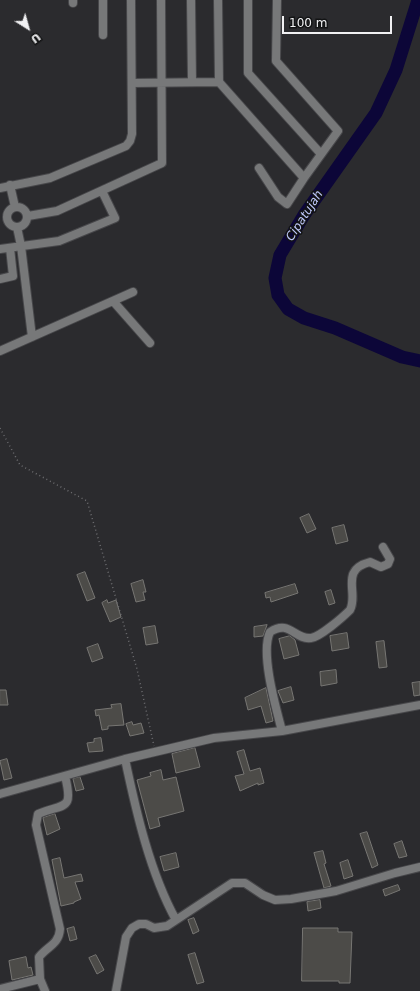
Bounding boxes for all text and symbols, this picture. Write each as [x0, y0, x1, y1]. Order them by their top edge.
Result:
north arrow [8, 8, 48, 48]
scale bar [284, 8, 394, 34]
text: 100 m [289, 16, 327, 30]
text: U [28, 30, 43, 46]
water label: Cipatujah [283, 188, 327, 244]

